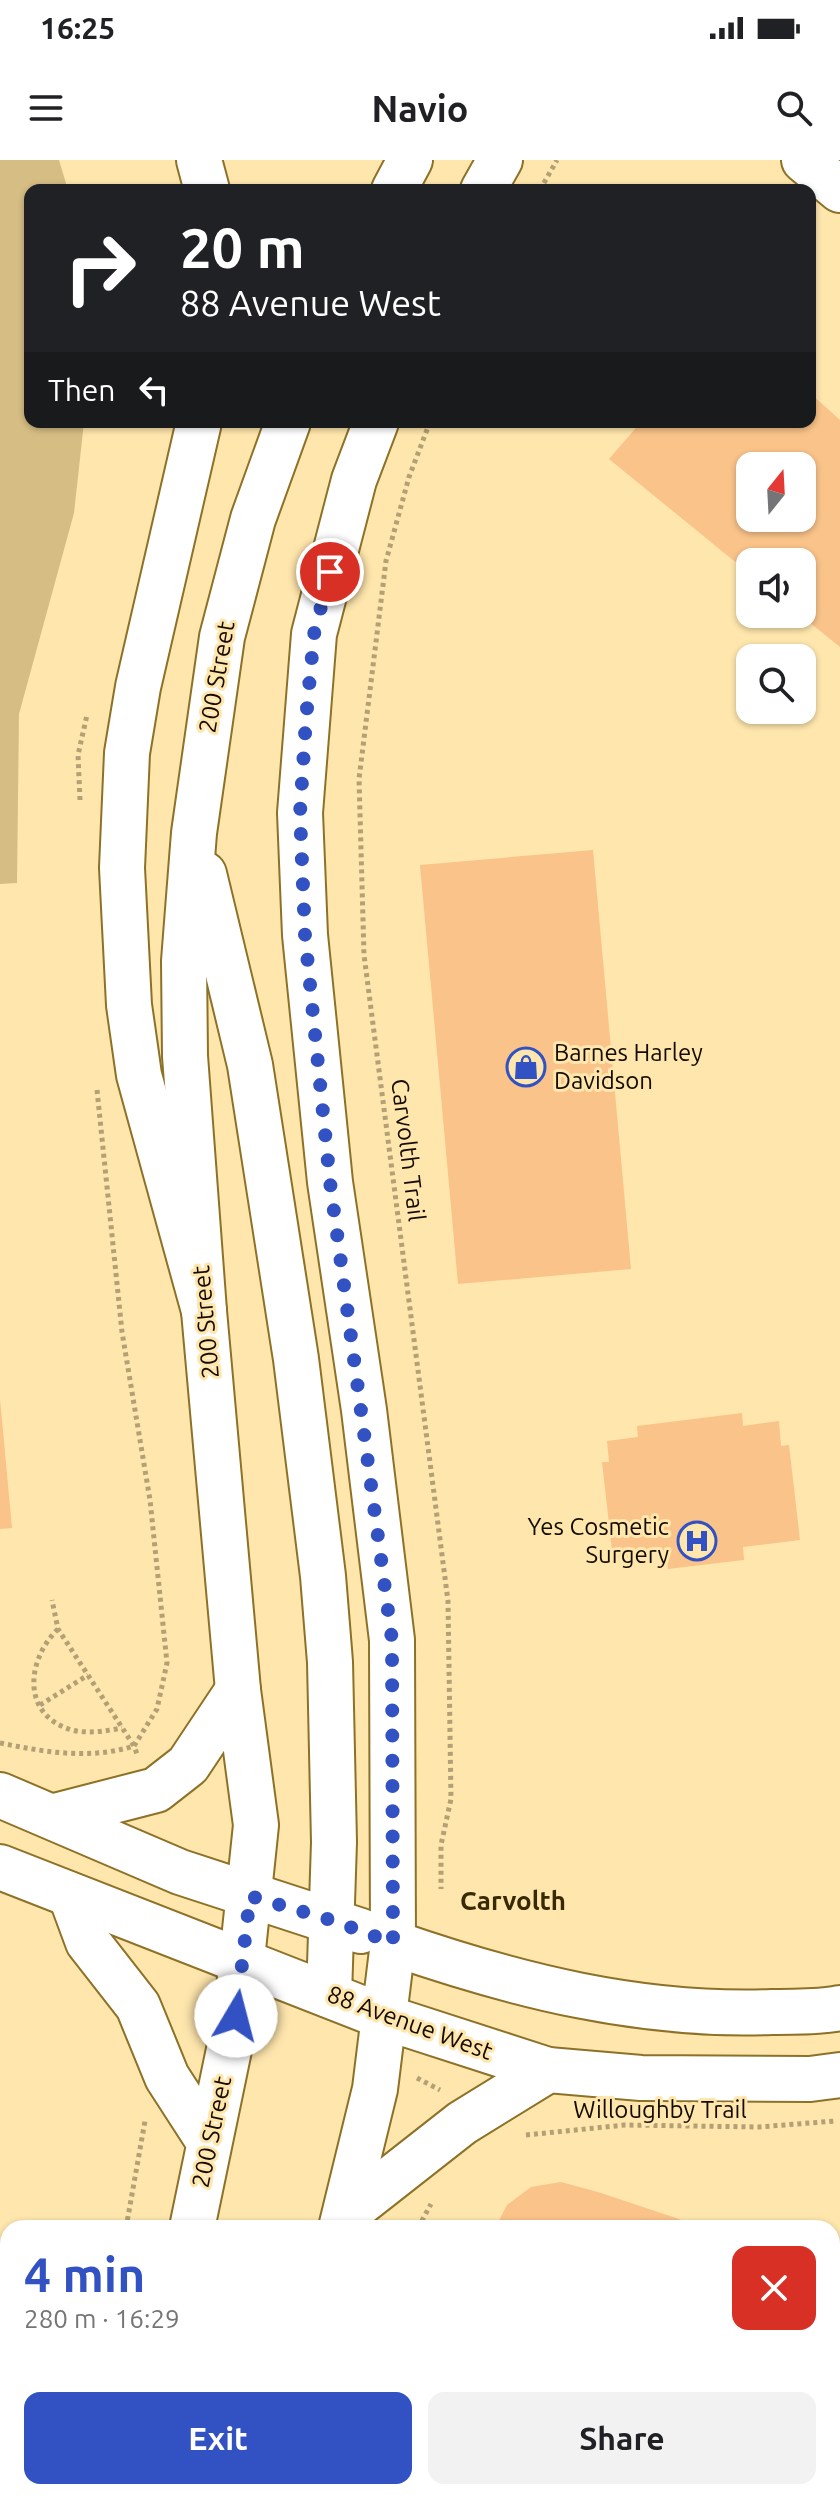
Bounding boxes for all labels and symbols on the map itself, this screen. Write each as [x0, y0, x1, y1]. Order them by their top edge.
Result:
north arrow [736, 452, 816, 532]
pin [296, 538, 364, 606]
street label: 200 Street [193, 618, 240, 735]
place label: Barnes Harley Davidson [554, 1039, 703, 1094]
shop icon: Barnes Harley Davidson [505, 1046, 547, 1088]
street label: Carvolth Trail [386, 1077, 431, 1223]
street label: 200 Street [187, 1264, 224, 1380]
place label: Yes Cosmetic Surgery [527, 1513, 669, 1568]
hospital icon: Yes Cosmetic Surgery [676, 1520, 718, 1562]
district label: Carvolth [460, 1886, 566, 1915]
position arrow [194, 1974, 278, 2058]
street label: 88 Avenue West [324, 1980, 497, 2065]
street label: 200 Street [187, 2073, 237, 2190]
street label: Willoughby Trail [573, 2096, 747, 2123]

